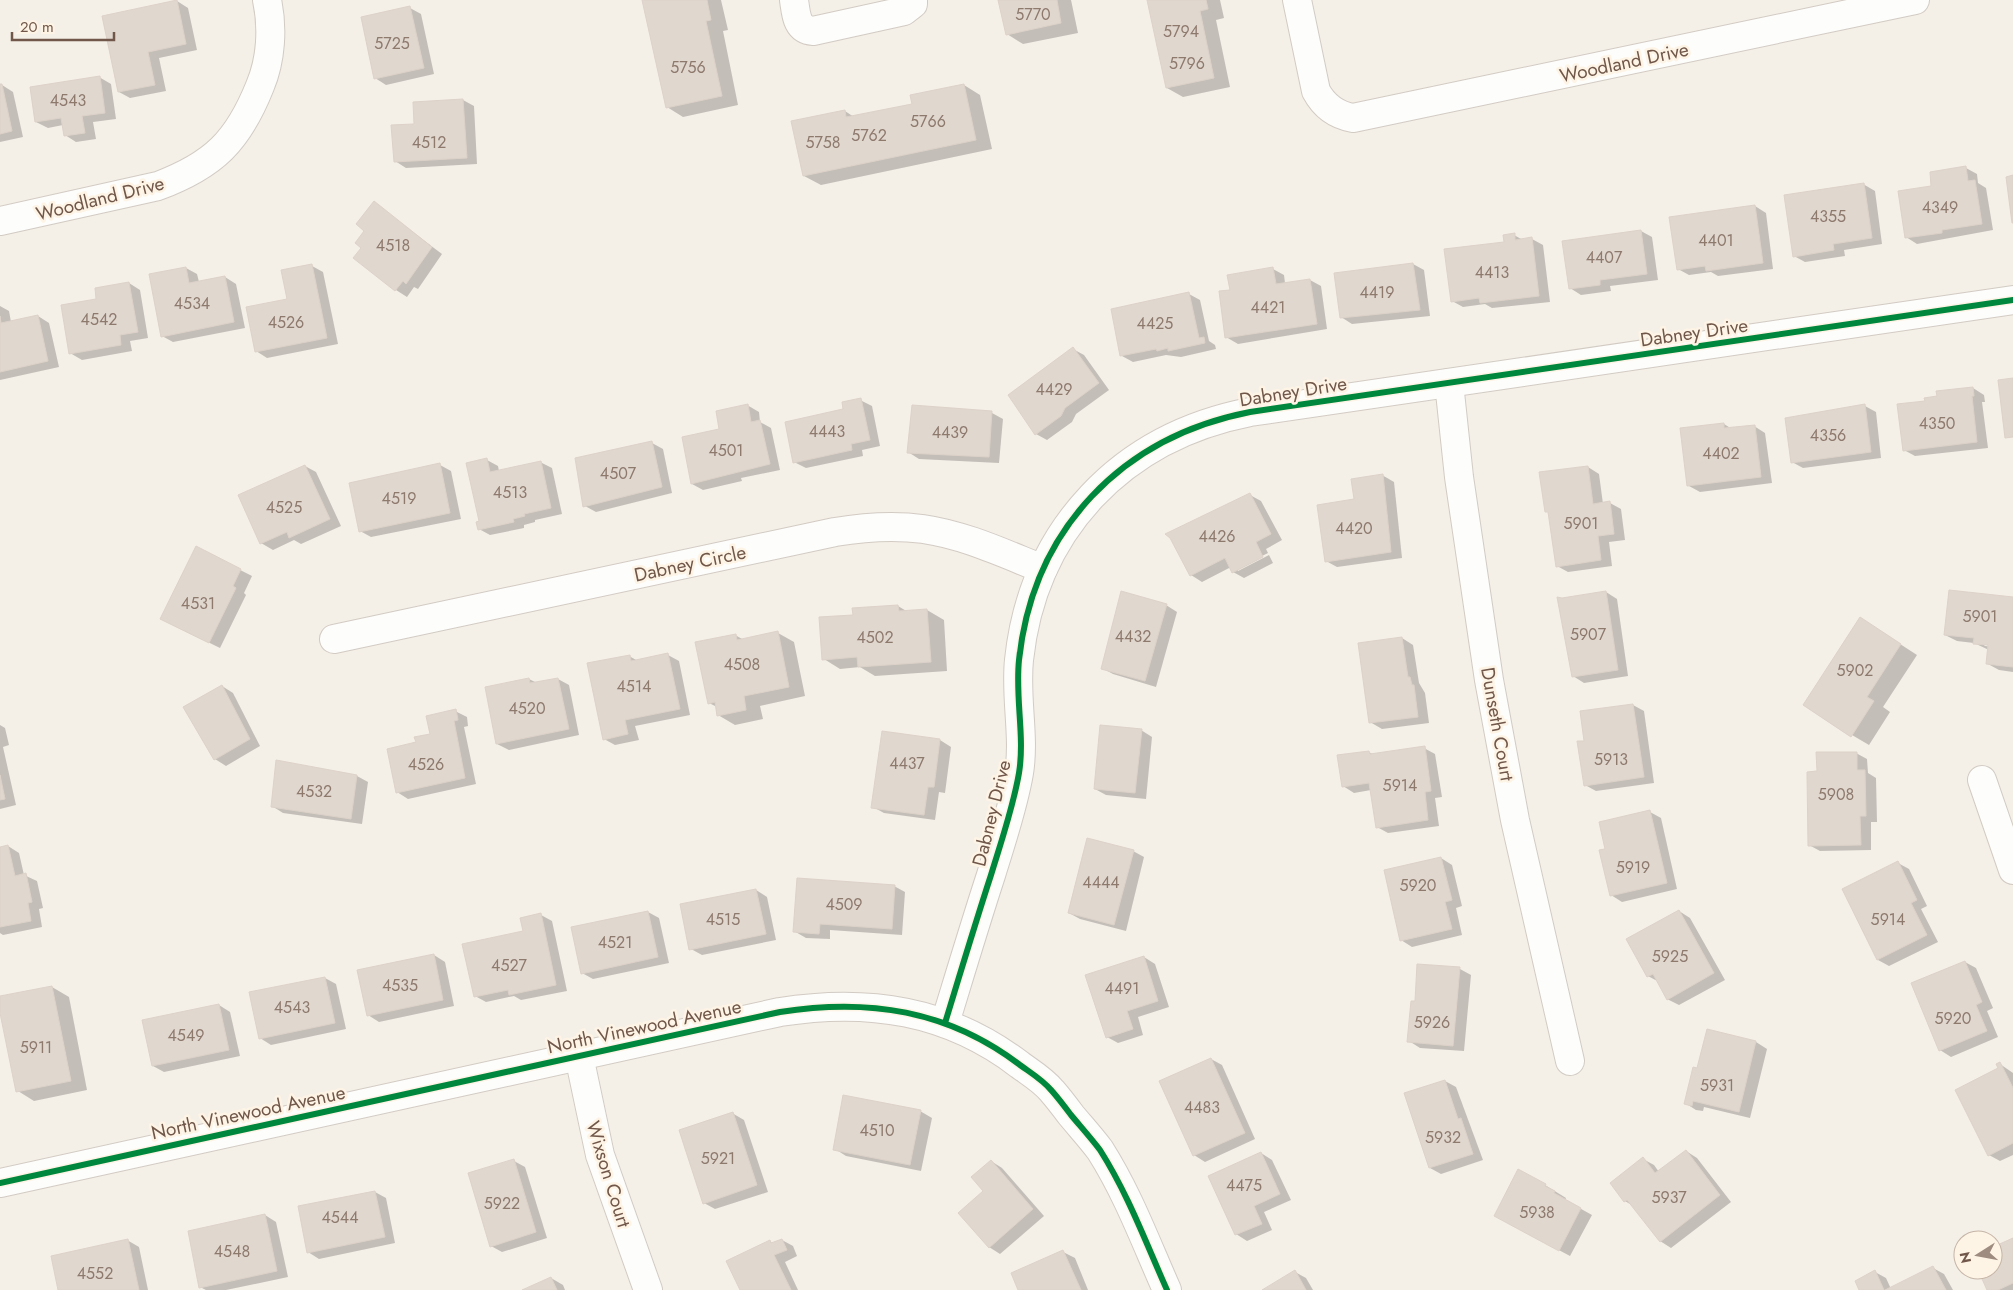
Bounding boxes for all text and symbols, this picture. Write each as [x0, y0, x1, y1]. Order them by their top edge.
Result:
house number: 5770 [1015, 3, 1051, 26]
scale bar [12, 10, 115, 42]
text: 20 m [20, 16, 54, 38]
house number: 5794 [1163, 20, 1199, 43]
house number: 5725 [374, 32, 410, 55]
street label: Woodland Drive [1557, 36, 1691, 89]
house number: 5796 [1169, 52, 1205, 75]
house number: 5756 [670, 56, 706, 79]
house number: 4543 [50, 89, 86, 112]
house number: 5766 [910, 110, 946, 133]
house number: 5762 [851, 124, 887, 147]
house number: 4512 [412, 131, 446, 154]
house number: 5758 [805, 131, 841, 154]
street label: Woodland Drive [33, 169, 167, 227]
house number: 4349 [1922, 196, 1958, 219]
house number: 4355 [1810, 205, 1846, 228]
house number: 4401 [1698, 229, 1734, 252]
house number: 4518 [376, 234, 410, 257]
house number: 4407 [1586, 246, 1623, 269]
house number: 4413 [1475, 261, 1510, 284]
house number: 4419 [1359, 281, 1395, 304]
house number: 4534 [174, 292, 210, 315]
house number: 4421 [1251, 296, 1285, 319]
house number: 4542 [81, 308, 117, 331]
house number: 4526 [268, 311, 304, 334]
house number: 4425 [1137, 312, 1173, 335]
street label: Dabney Drive [1638, 312, 1750, 353]
street label: Dabney Drive [1237, 370, 1349, 413]
house number: 4429 [1036, 378, 1072, 401]
house number: 4350 [1919, 412, 1955, 435]
house number: 4443 [809, 420, 846, 443]
house number: 4439 [932, 421, 968, 444]
house number: 4356 [1810, 424, 1846, 447]
house number: 4501 [708, 439, 744, 462]
house number: 4402 [1702, 442, 1740, 465]
house number: 4507 [600, 462, 637, 485]
house number: 4513 [493, 481, 527, 504]
house number: 4519 [382, 487, 416, 510]
house number: 4525 [266, 496, 302, 519]
house number: 5901 [1563, 512, 1599, 535]
house number: 4420 [1335, 517, 1373, 540]
house number: 4426 [1199, 525, 1235, 548]
street label: Dabney Circle [632, 538, 749, 589]
house number: 4531 [181, 592, 215, 615]
house number: 5901 [1962, 605, 1998, 628]
house number: 5907 [1570, 623, 1607, 646]
house number: 4432 [1115, 625, 1151, 648]
house number: 4502 [856, 626, 894, 649]
house number: 4508 [724, 653, 760, 676]
house number: 5902 [1837, 659, 1873, 682]
street label: Dunseth Court [1474, 665, 1521, 783]
house number: 4514 [617, 675, 651, 698]
house number: 4520 [508, 697, 546, 720]
house number: 5913 [1594, 748, 1628, 771]
house number: 4437 [889, 752, 925, 775]
house number: 4526 [408, 753, 444, 776]
street label: Dabney Drive [965, 757, 1018, 869]
house number: 5914 [1383, 774, 1417, 797]
house number: 4532 [296, 780, 332, 803]
house number: 5908 [1818, 783, 1854, 806]
house number: 5919 [1616, 856, 1650, 879]
house number: 4444 [1082, 871, 1120, 894]
house number: 5920 [1400, 874, 1436, 897]
house number: 4509 [825, 893, 863, 916]
house number: 4515 [706, 908, 740, 931]
house number: 5914 [1871, 908, 1905, 931]
house number: 4521 [598, 931, 632, 954]
house number: 5925 [1652, 945, 1688, 968]
house number: 4527 [491, 954, 528, 977]
house number: 4535 [382, 974, 418, 997]
house number: 4491 [1104, 977, 1140, 1000]
street label: North Vinewood Avenue [545, 993, 744, 1060]
house number: 4543 [274, 996, 310, 1019]
house number: 5920 [1935, 1007, 1971, 1030]
house number: 5926 [1414, 1011, 1450, 1034]
house number: 4549 [168, 1024, 204, 1047]
house number: 5911 [20, 1036, 52, 1059]
house number: 5931 [1700, 1074, 1734, 1097]
street label: North Vinewood Avenue [149, 1079, 348, 1146]
house number: 4483 [1184, 1096, 1220, 1119]
street label: Wixson Court [580, 1118, 638, 1231]
house number: 4510 [859, 1119, 895, 1142]
house number: 5932 [1425, 1126, 1461, 1149]
house number: 5921 [701, 1147, 735, 1170]
house number: 4475 [1226, 1174, 1262, 1197]
house number: 5937 [1651, 1186, 1687, 1209]
house number: 5922 [484, 1192, 520, 1215]
house number: 5938 [1519, 1201, 1555, 1224]
house number: 4544 [321, 1206, 359, 1229]
north arrow [1953, 1230, 2003, 1280]
house number: 4548 [214, 1240, 250, 1263]
text: N [1954, 1250, 1976, 1265]
house number: 4552 [77, 1262, 113, 1285]

